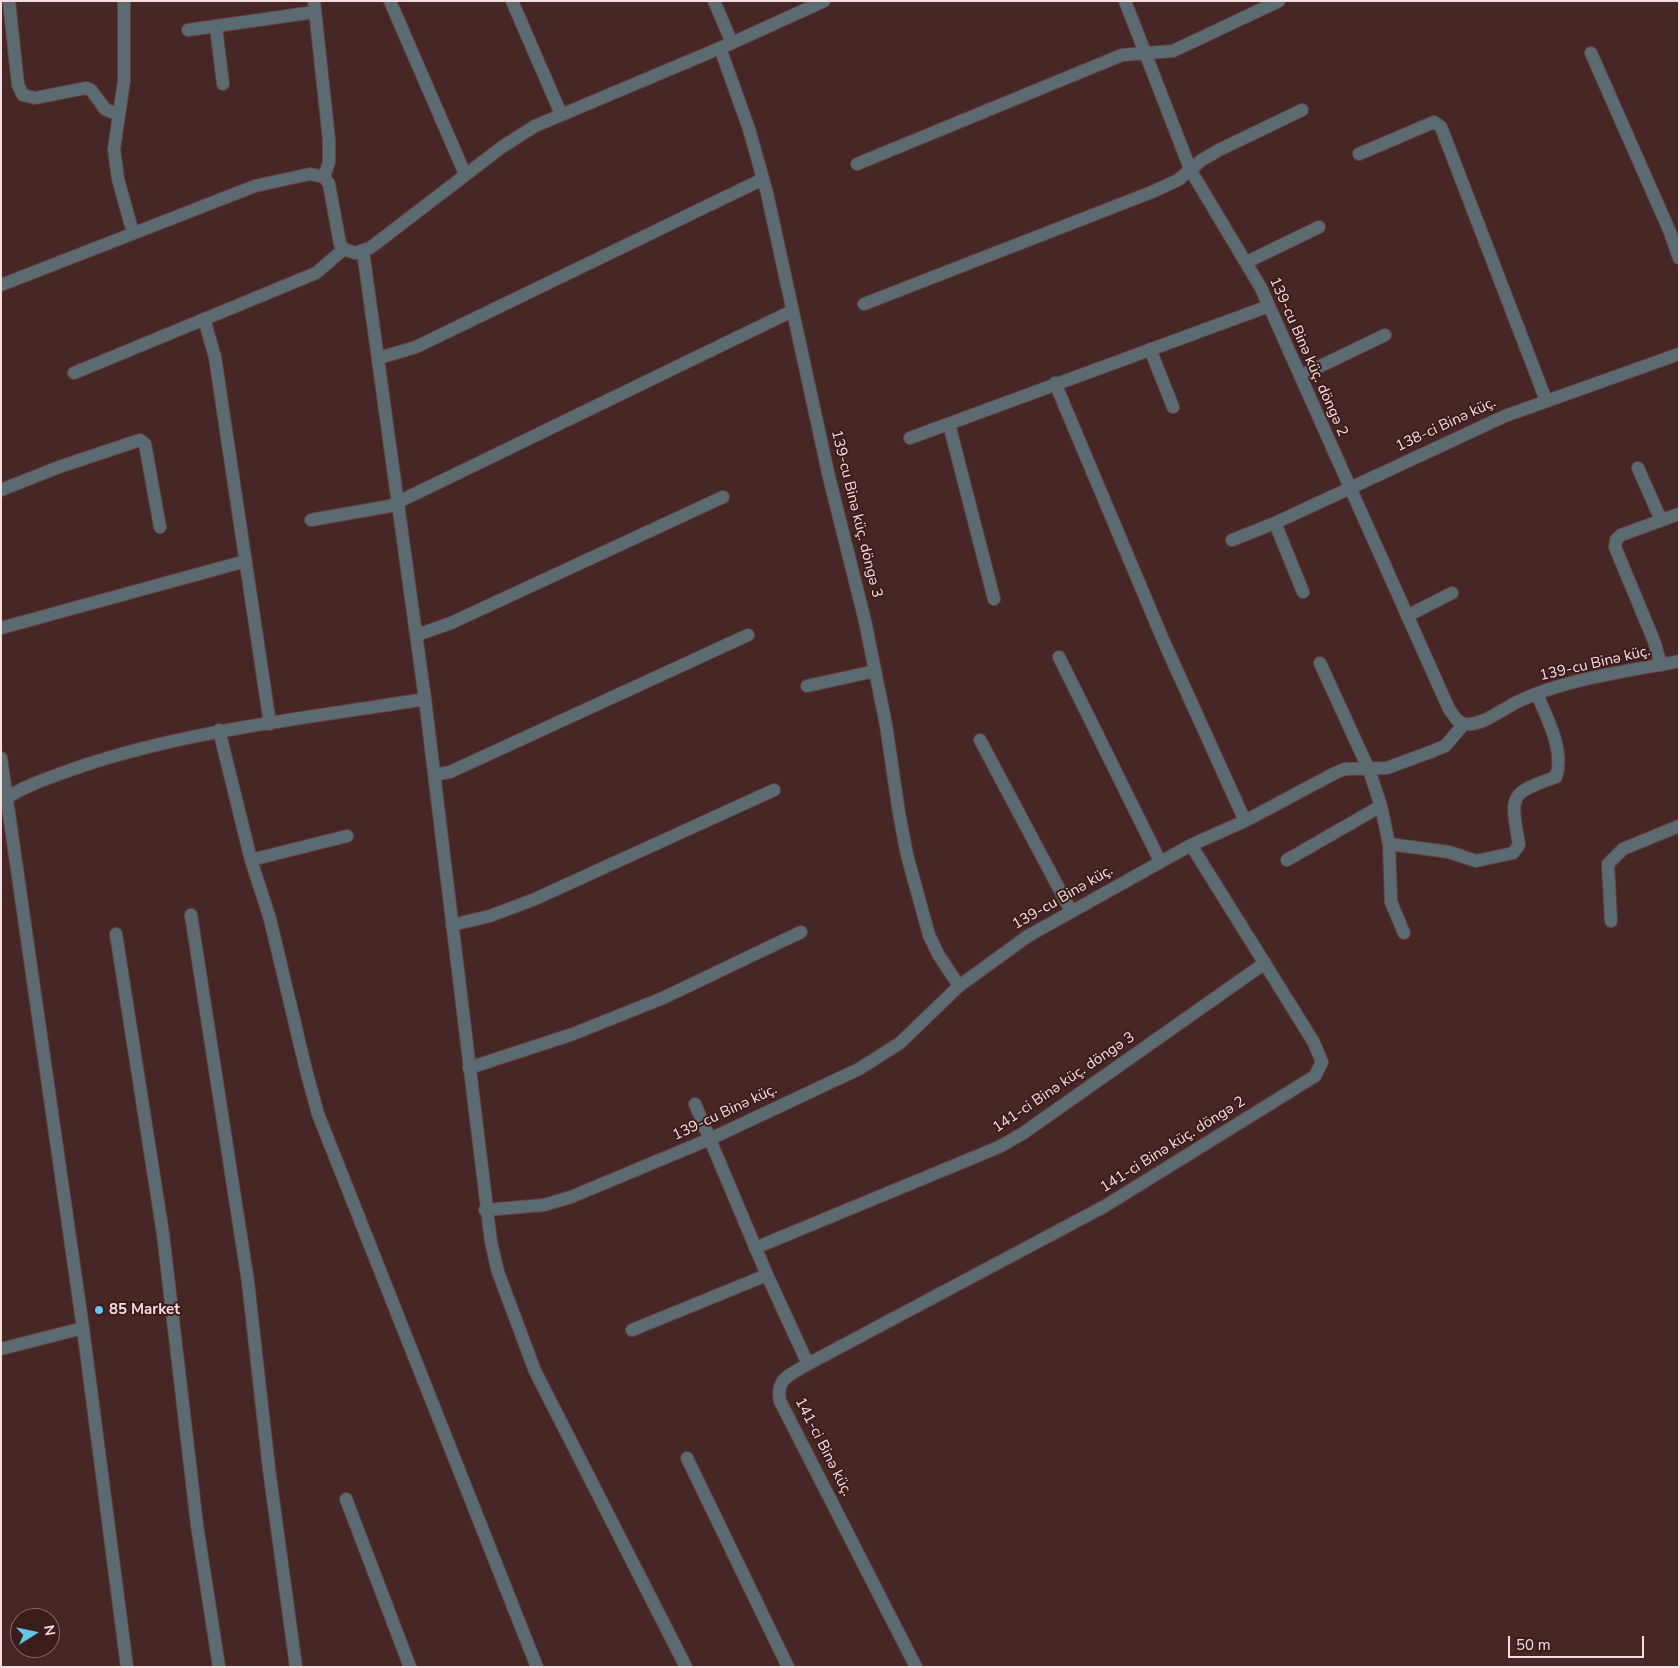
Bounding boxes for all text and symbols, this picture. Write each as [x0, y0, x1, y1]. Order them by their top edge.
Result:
street label: 139-cu Binə küç. döngə 2 [1265, 275, 1351, 439]
street label: 138-ci Binə küç. [1393, 394, 1499, 456]
street label: 139-cu Binə küç. döngə 3 [826, 428, 886, 600]
street label: 139-cu Binə küç. [1538, 642, 1652, 686]
street label: 139-cu Binə küç. [1009, 862, 1117, 934]
street label: 141-ci Binə küç. döngə 3 [990, 1029, 1138, 1137]
street label: 139-cu Binə küç. [670, 1081, 780, 1145]
street label: 141-ci Binə küç. döngə 2 [1097, 1093, 1249, 1197]
place label: 85 Market [109, 1301, 180, 1319]
marker: 85 Market [93, 1304, 105, 1316]
street label: 141-ci Binə küç. [790, 1395, 856, 1499]
north arrow [10, 1608, 60, 1658]
text: N [39, 1624, 60, 1637]
scale bar [1510, 1626, 1646, 1658]
text: 50 m [1516, 1635, 1551, 1655]

